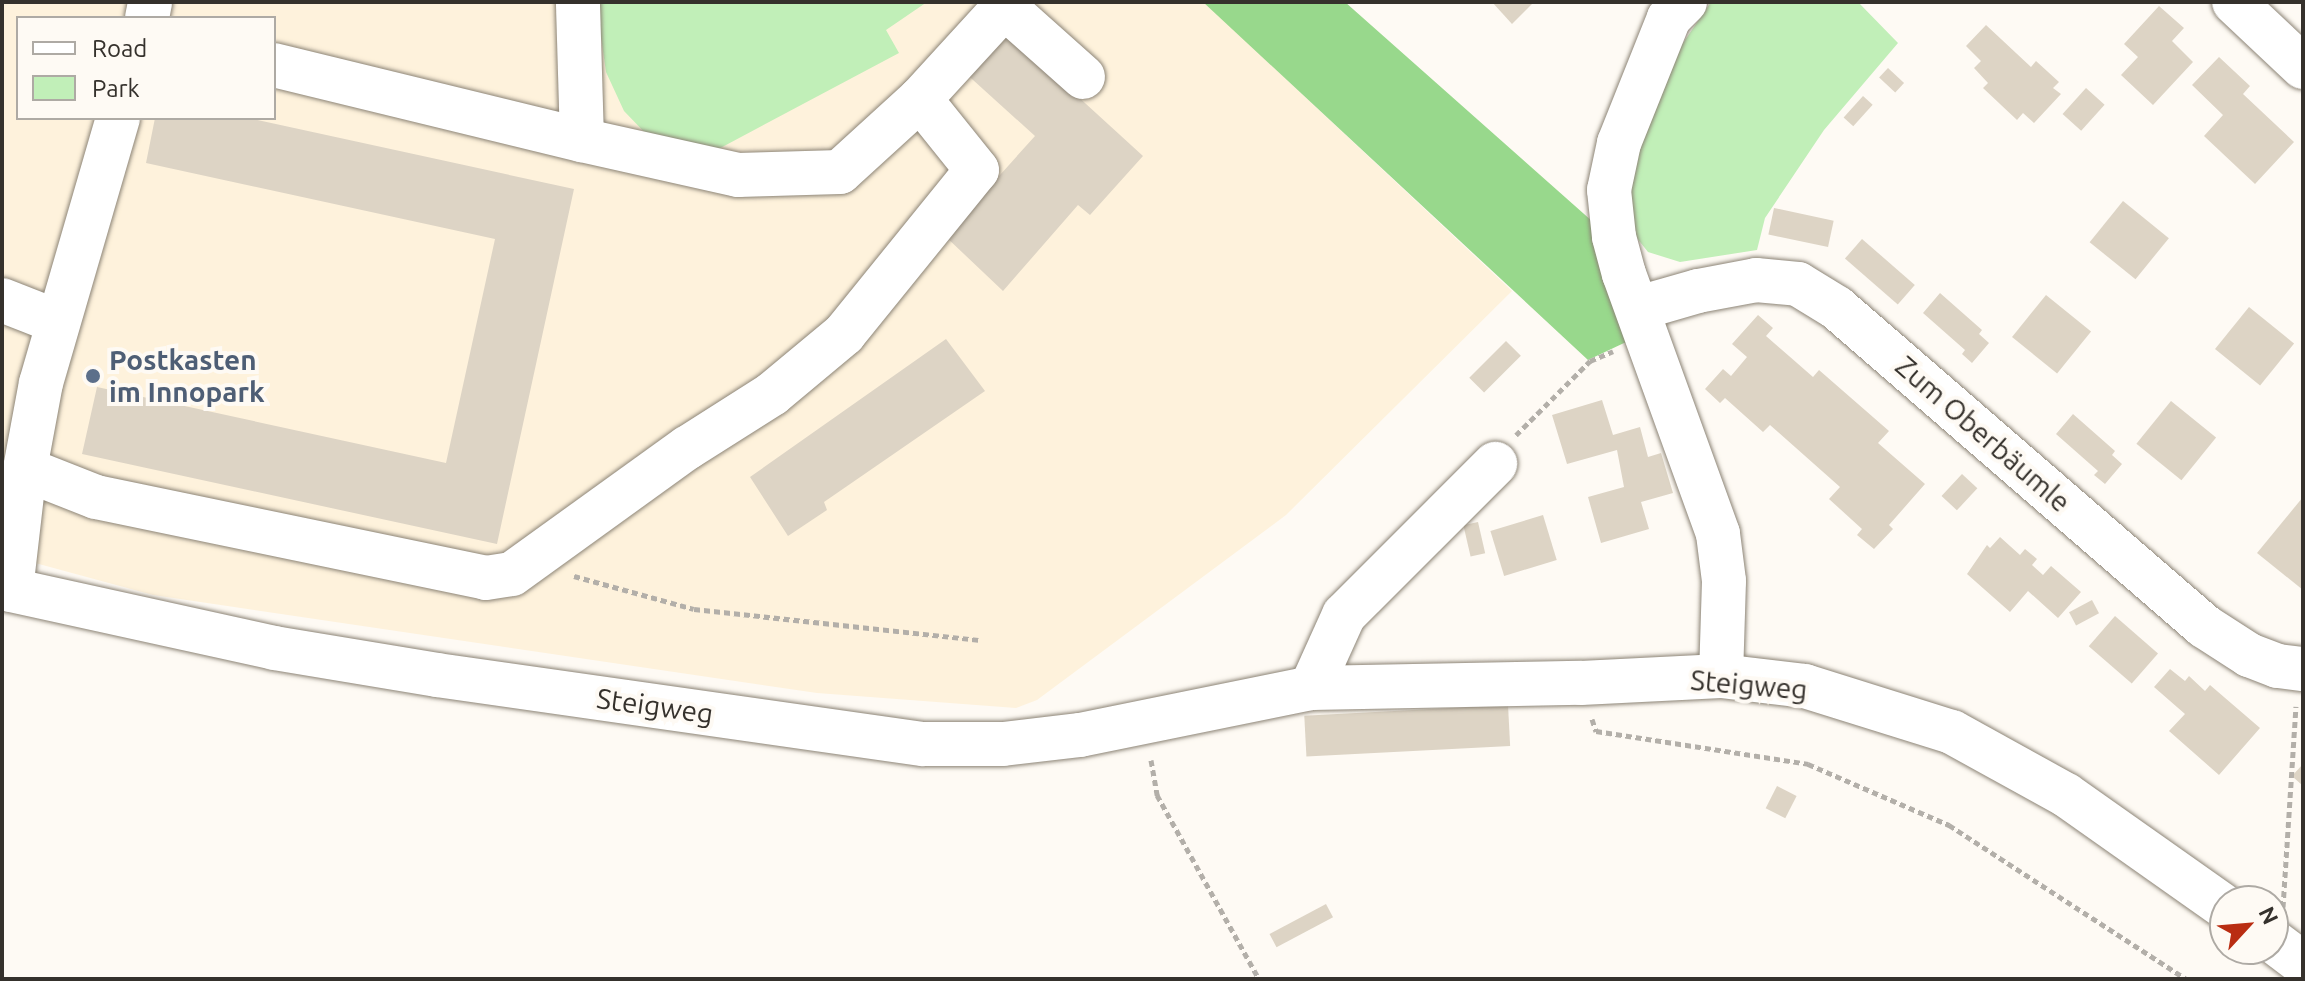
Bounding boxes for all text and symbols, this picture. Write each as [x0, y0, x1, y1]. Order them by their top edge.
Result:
legend [16, 16, 276, 120]
text: Road [92, 35, 147, 62]
text: Park [92, 75, 140, 102]
place label: Postkasten im Innopark [109, 343, 265, 409]
street label: Zum Oberbäumle [1889, 349, 2077, 519]
marker: Postkasten im Innopark [84, 367, 102, 385]
street label: Steigweg [1689, 663, 1809, 707]
street label: Steigweg [595, 681, 715, 731]
north arrow [2209, 885, 2289, 965]
text: N [2254, 902, 2284, 928]

